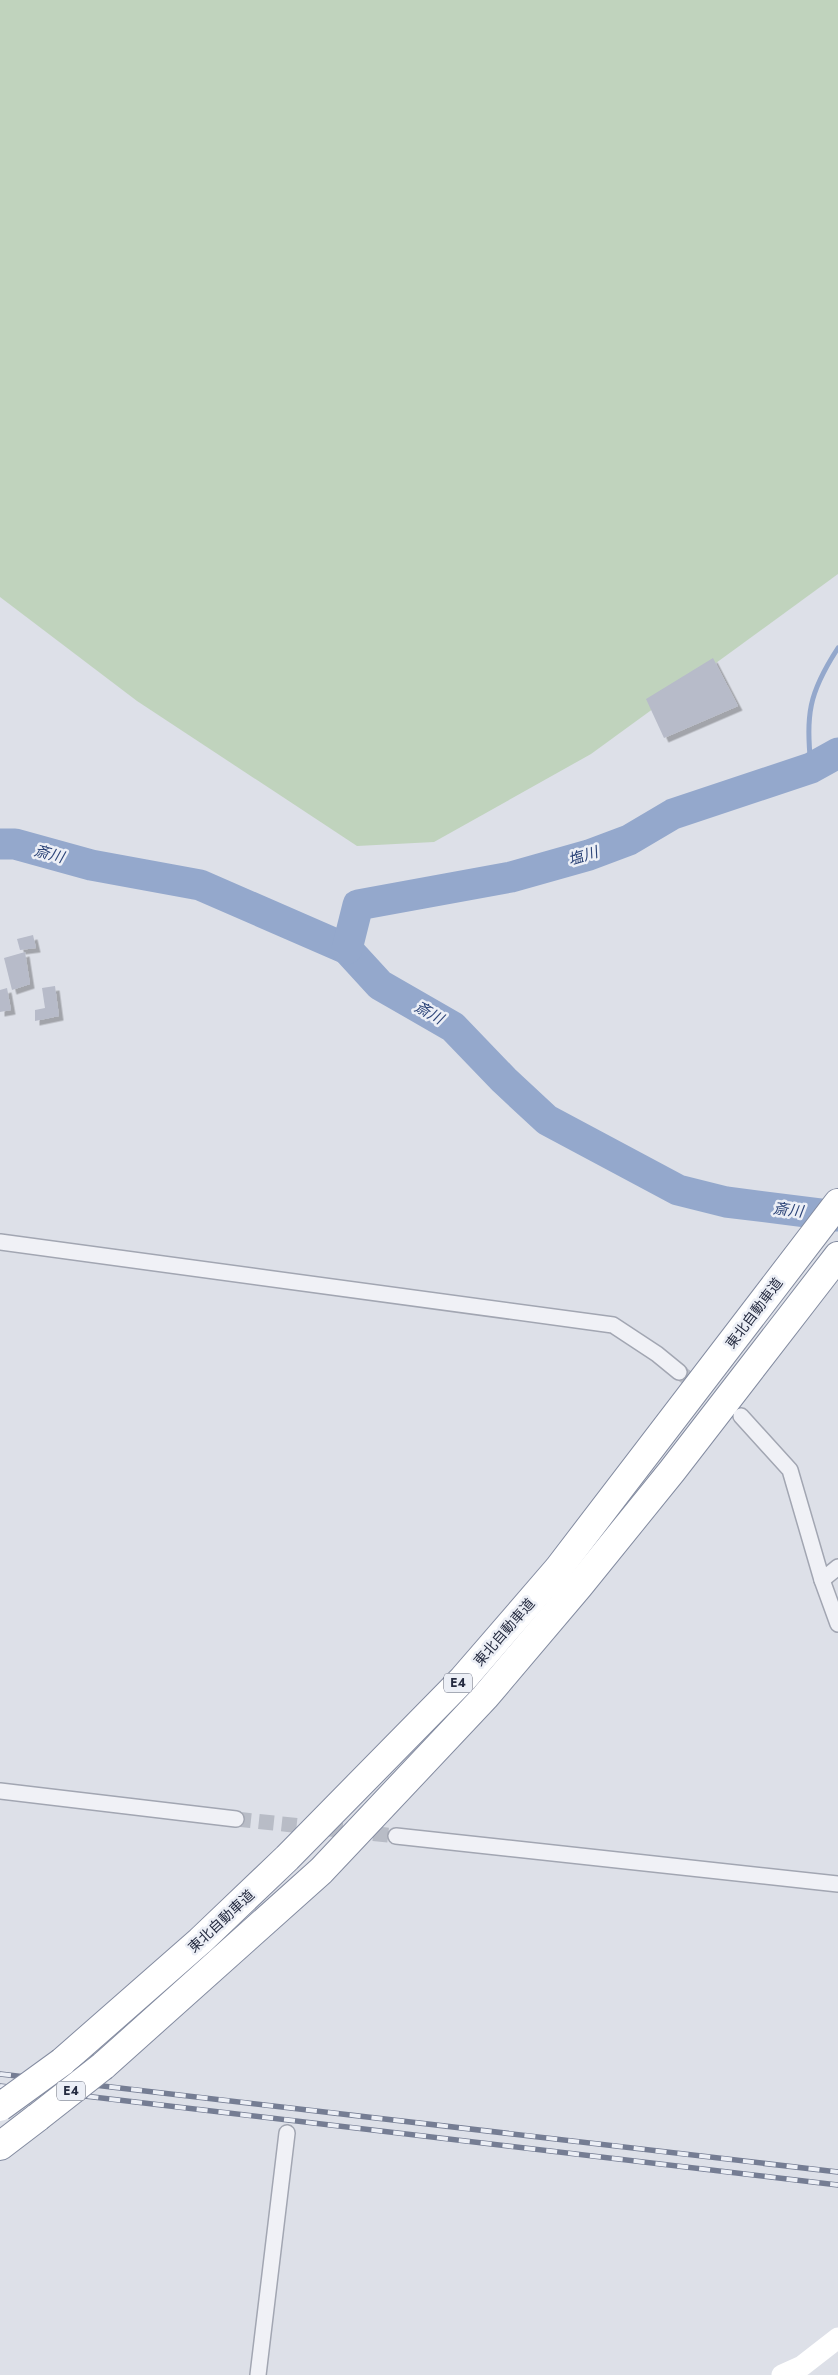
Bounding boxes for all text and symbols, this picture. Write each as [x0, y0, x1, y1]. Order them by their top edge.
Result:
water label: 斎川 [32, 839, 68, 869]
water label: 塩川 [565, 841, 602, 871]
water label: 斎川 [411, 996, 449, 1031]
water label: 斎川 [772, 1197, 806, 1223]
street label: 東北自動車道 [721, 1273, 787, 1353]
street label: 東北自動車道 [469, 1594, 539, 1670]
road number: E4 [444, 1674, 472, 1692]
street label: 東北自動車道 [183, 1885, 259, 1957]
road number: E4 [57, 2082, 85, 2100]

